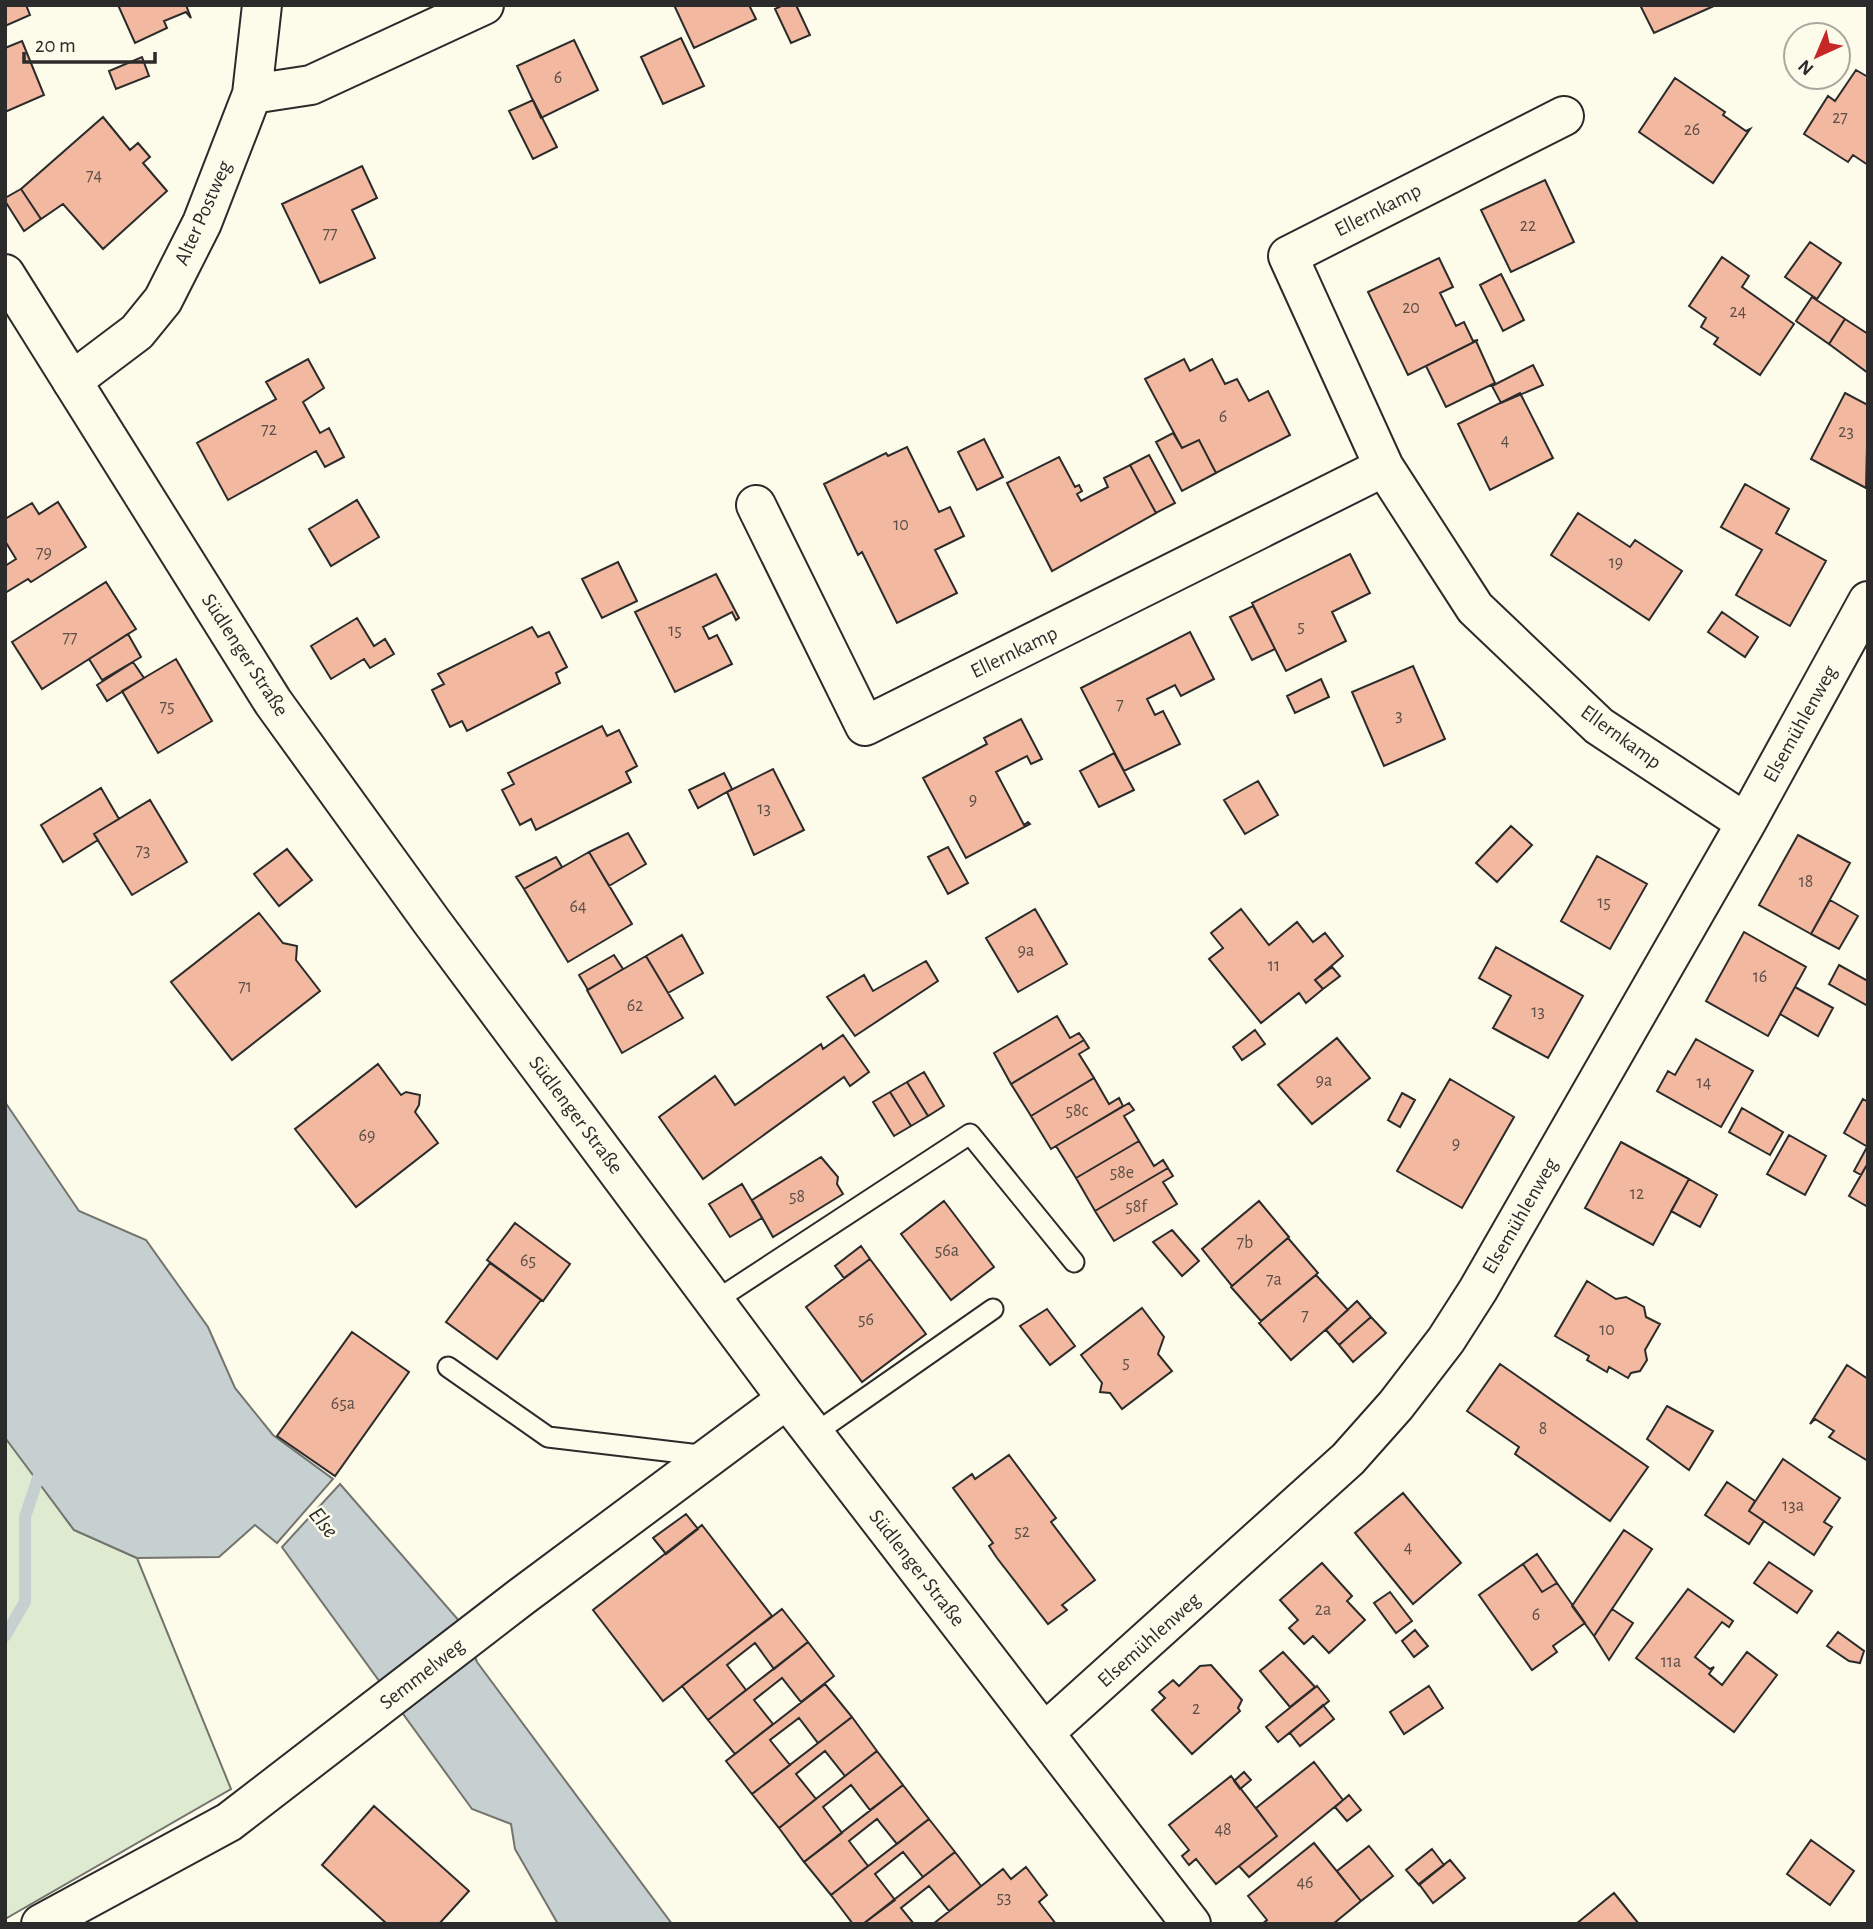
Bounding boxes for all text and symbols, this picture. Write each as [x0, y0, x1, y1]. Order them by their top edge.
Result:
scale bar [24, 21, 156, 65]
north arrow [1782, 21, 1852, 91]
text: 20 m [35, 35, 76, 56]
text: N [1795, 56, 1818, 79]
house number: 6 [554, 69, 562, 87]
house number: 27 [1832, 109, 1848, 127]
house number: 26 [1684, 121, 1700, 139]
street label: Alter Postweg [171, 157, 236, 268]
house number: 74 [86, 167, 102, 185]
street label: Ellernkamp [1331, 179, 1425, 241]
house number: 22 [1520, 217, 1536, 235]
house number: 77 [322, 225, 338, 243]
house number: 20 [1402, 299, 1420, 317]
house number: 24 [1730, 303, 1747, 321]
house number: 6 [1219, 408, 1227, 426]
house number: 72 [261, 421, 277, 439]
house number: 23 [1838, 423, 1854, 441]
house number: 4 [1501, 432, 1510, 450]
house number: 10 [893, 516, 909, 534]
house number: 79 [36, 544, 52, 562]
house number: 19 [1609, 554, 1623, 572]
street label: Südlenger Straße [198, 590, 292, 720]
house number: 5 [1297, 618, 1305, 636]
house number: 15 [668, 622, 682, 640]
street label: Ellernkamp [967, 622, 1061, 682]
house number: 77 [62, 629, 78, 647]
street label: Elsemühlenweg [1759, 661, 1841, 786]
house number: 7 [1116, 696, 1124, 714]
house number: 75 [159, 698, 175, 716]
street label: Ellernkamp [1577, 701, 1665, 773]
house number: 3 [1395, 707, 1403, 725]
house number: 9 [969, 791, 977, 809]
house number: 13 [757, 800, 771, 818]
house number: 73 [136, 842, 150, 860]
house number: 18 [1799, 873, 1813, 891]
house number: 15 [1597, 894, 1611, 912]
house number: 64 [569, 898, 587, 916]
house number: 9a [1018, 942, 1034, 960]
house number: 11 [1268, 957, 1280, 975]
house number: 16 [1753, 968, 1767, 986]
house number: 71 [238, 978, 252, 996]
house number: 62 [627, 997, 643, 1015]
house number: 13 [1531, 1003, 1545, 1021]
street label: Südlenger Straße [525, 1052, 627, 1178]
house number: 9a [1316, 1072, 1332, 1090]
house number: 14 [1697, 1074, 1712, 1092]
house number: 58c [1066, 1102, 1089, 1120]
house number: 69 [359, 1127, 375, 1145]
house number: 9 [1452, 1135, 1460, 1153]
street label: Elsemühlenweg [1478, 1154, 1562, 1278]
house number: 58e [1110, 1164, 1134, 1182]
house number: 12 [1630, 1185, 1644, 1203]
house number: 58 [789, 1188, 805, 1206]
house number: 58f [1125, 1198, 1148, 1216]
house number: 7b [1237, 1234, 1253, 1252]
house number: 56a [935, 1242, 959, 1260]
house number: 65 [520, 1252, 536, 1270]
house number: 7a [1266, 1271, 1282, 1289]
house number: 7 [1301, 1307, 1309, 1325]
house number: 56 [858, 1311, 874, 1329]
house number: 10 [1599, 1321, 1615, 1339]
house number: 5 [1122, 1354, 1130, 1372]
house number: 65a [331, 1395, 355, 1413]
house number: 8 [1539, 1420, 1547, 1438]
house number: 13a [1782, 1497, 1804, 1515]
water label: Else [304, 1503, 342, 1543]
street label: Südlenger Straße [865, 1506, 969, 1630]
house number: 52 [1014, 1523, 1030, 1541]
house number: 4 [1404, 1539, 1413, 1557]
street label: Elsemühlenweg [1094, 1588, 1205, 1691]
house number: 2a [1315, 1601, 1331, 1619]
house number: 6 [1532, 1606, 1540, 1624]
street label: Semmelweg [376, 1634, 469, 1713]
house number: 11a [1661, 1653, 1681, 1671]
house number: 2 [1192, 1700, 1200, 1718]
house number: 48 [1214, 1821, 1232, 1839]
house number: 46 [1296, 1874, 1314, 1892]
house number: 53 [997, 1889, 1011, 1907]

